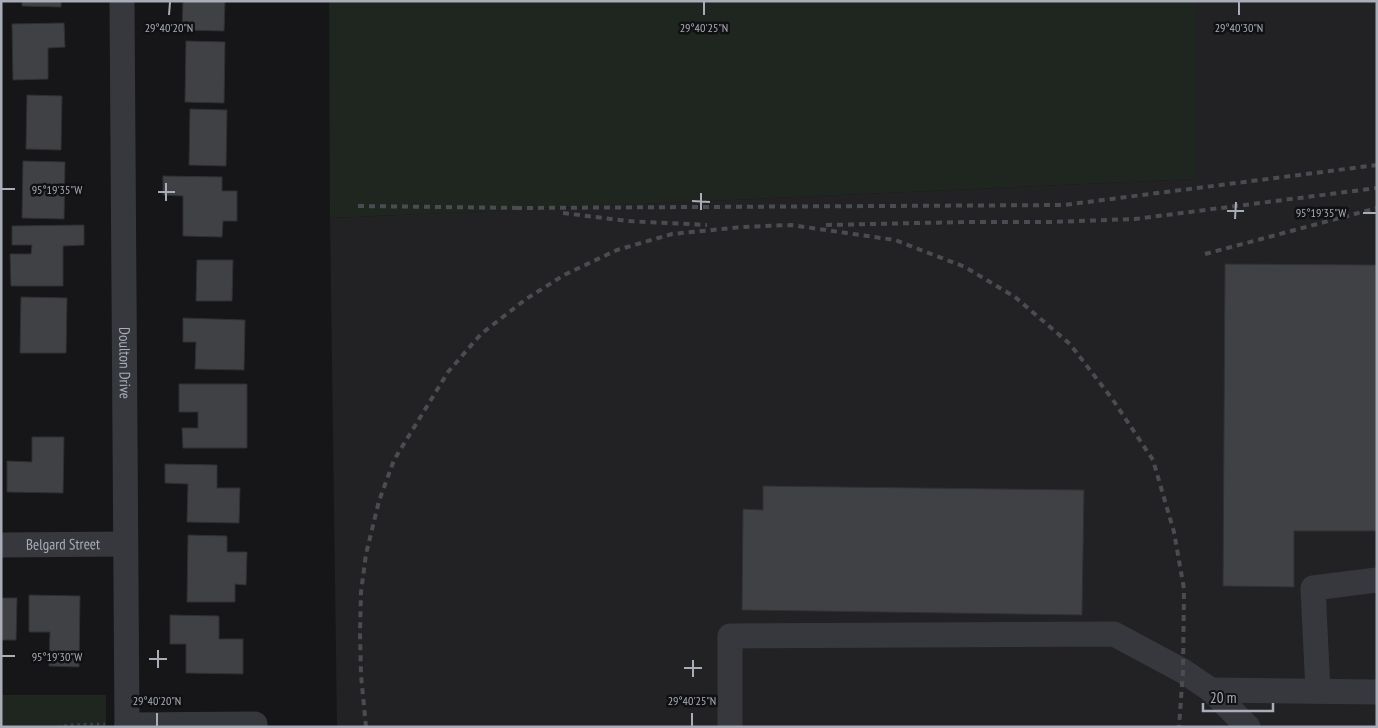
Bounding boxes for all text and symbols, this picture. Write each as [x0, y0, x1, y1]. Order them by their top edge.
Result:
text: 29°40'20"N [145, 20, 193, 35]
text: 29°40'25"N [680, 20, 728, 35]
text: 29°40'30"N [1215, 20, 1263, 35]
text: 95°19'35"W [32, 182, 82, 197]
text: 95°19'35"W [1296, 205, 1346, 220]
street label: Doulton Drive [115, 327, 135, 399]
street label: Belgard Street [26, 534, 100, 554]
text: 95°19'30"W [32, 649, 82, 664]
scale bar [1203, 680, 1273, 712]
text: 20 m [1210, 688, 1236, 707]
text: 29°40'20"N [133, 693, 181, 708]
text: 29°40'25"N [668, 693, 716, 708]

